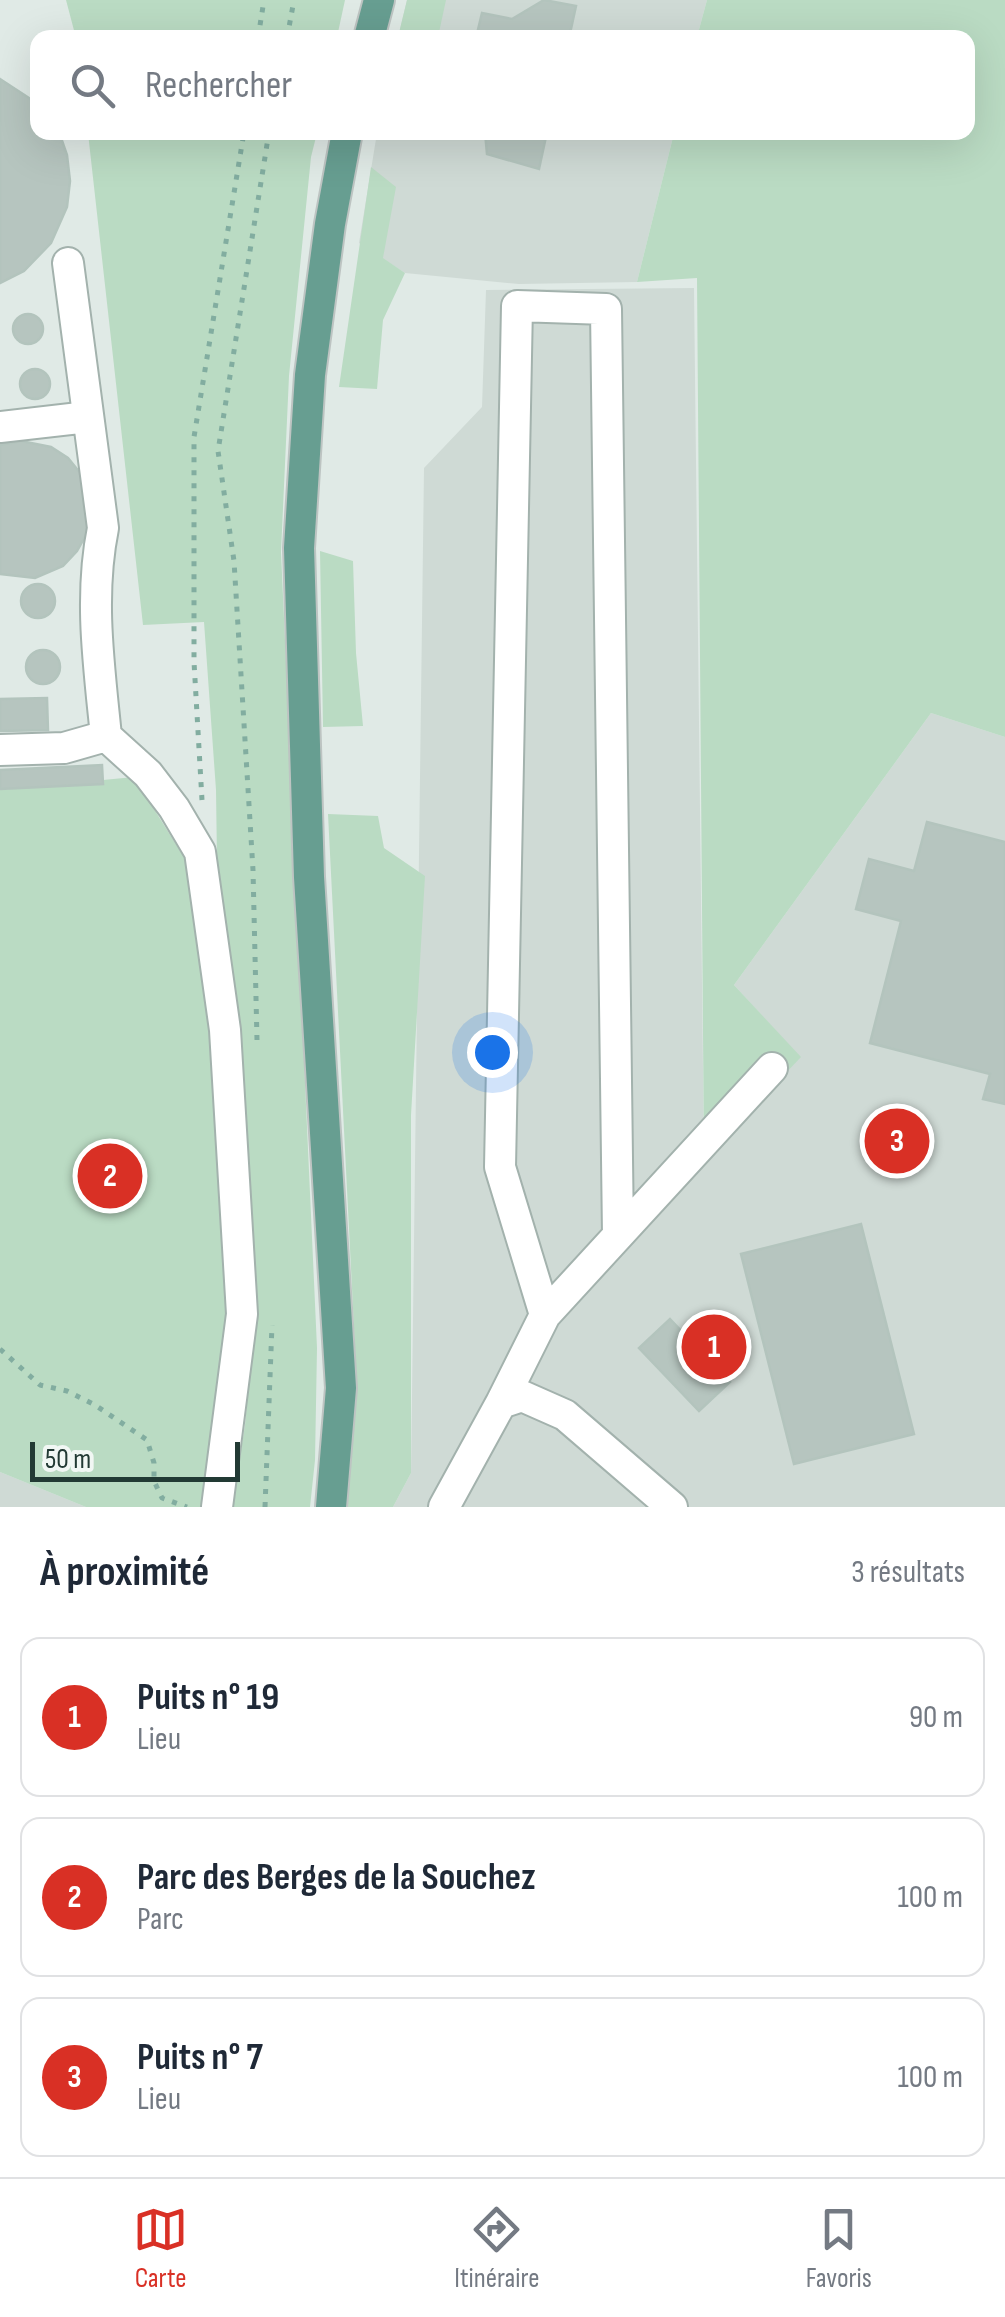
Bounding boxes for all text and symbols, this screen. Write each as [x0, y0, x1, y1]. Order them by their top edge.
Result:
search box [30, 30, 975, 140]
icon: search [65, 58, 120, 113]
text: Rechercher [145, 63, 292, 108]
your location [467, 1027, 518, 1078]
pin: 3 [864, 1104, 930, 1178]
pin: 2 [78, 1138, 142, 1214]
pin: 1 [682, 1310, 746, 1384]
scale bar [30, 1437, 240, 1482]
text: 50 m [45, 1443, 91, 1476]
text: À proximité [40, 1547, 209, 1598]
text: 3 résultats [851, 1553, 965, 1592]
text: Puits n° 19 [137, 1675, 279, 1720]
text: 1 [68, 1698, 81, 1737]
text: 90 m [909, 1698, 963, 1737]
text: Lieu [137, 1720, 181, 1759]
text: Parc des Berges de la Souchez [137, 1855, 536, 1900]
text: 2 [67, 1878, 82, 1917]
text: 100 m [898, 1878, 963, 1917]
text: Parc [137, 1900, 184, 1939]
text: Puits n° 7 [137, 2035, 263, 2080]
text: 3 [67, 2058, 82, 2097]
text: 100 m [898, 2058, 963, 2097]
text: Lieu [137, 2080, 181, 2119]
tab: Carte [133, 2202, 188, 2295]
tab: Itinéraire [454, 2202, 539, 2295]
tab: Favoris [806, 2202, 872, 2295]

